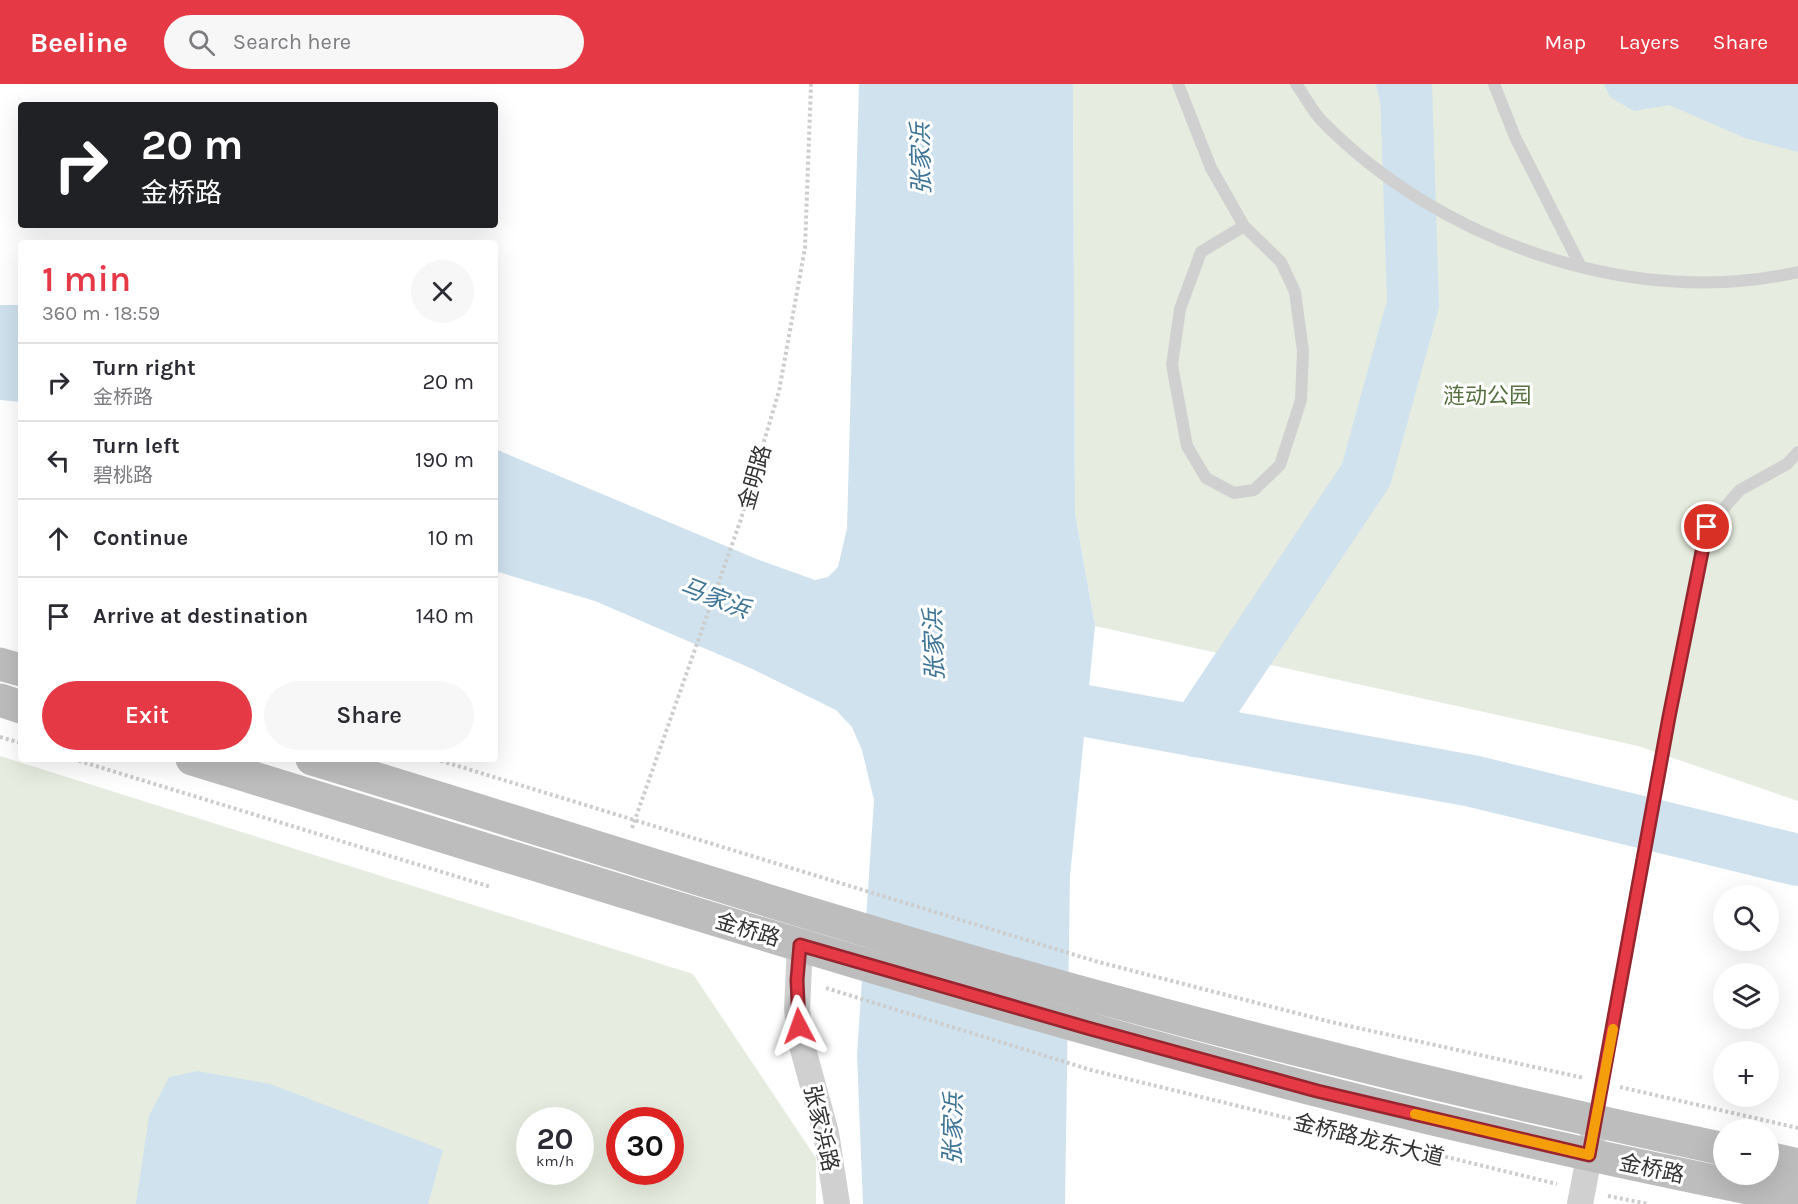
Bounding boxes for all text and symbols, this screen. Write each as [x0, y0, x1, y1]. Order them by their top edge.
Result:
search box [164, 15, 584, 69]
text: Beeline [30, 26, 128, 59]
icon: search [185, 26, 218, 59]
text: Search here [233, 29, 351, 55]
text: Map [1544, 30, 1586, 54]
text: Layers [1619, 30, 1680, 54]
text: Share [1713, 30, 1768, 54]
text: 20 m [141, 120, 243, 170]
water label: 张家浜 [906, 121, 936, 195]
icon: right [42, 126, 120, 204]
text: 金桥路 [141, 177, 222, 209]
text: 1 min [42, 258, 131, 300]
button: close [411, 260, 474, 323]
text: 360 m · 18:59 [42, 302, 160, 325]
text: Turn right [93, 355, 196, 381]
icon: right [42, 366, 75, 399]
text: 20 m [422, 369, 474, 395]
park label: 涟动公园 [1443, 383, 1531, 409]
text: 金桥路 [93, 386, 153, 409]
text: Turn left [93, 433, 180, 459]
street label: 金明路 [733, 442, 777, 513]
icon: left [42, 444, 75, 477]
text: 190 m [415, 447, 474, 473]
text: 碧桃路 [93, 464, 153, 487]
pin [1681, 501, 1732, 552]
icon: arrive [1690, 510, 1723, 543]
icon: ahead [42, 522, 75, 555]
text: Continue [93, 525, 188, 551]
text: 10 m [428, 525, 474, 551]
water label: 马家浜 [676, 572, 755, 625]
icon: arrive [42, 600, 75, 633]
text: Arrive at destination [93, 603, 308, 629]
text: 140 m [416, 603, 474, 629]
water label: 张家浜 [919, 607, 949, 681]
button: Exit [42, 681, 252, 750]
button: Share [264, 681, 474, 750]
map controls [1713, 885, 1779, 1185]
button: search [1713, 885, 1779, 951]
street label: 金桥路 [712, 908, 783, 952]
button: layers [1713, 963, 1779, 1029]
position arrow [767, 994, 831, 1058]
button: + [1713, 1041, 1779, 1107]
street label: 张家浜路 [798, 1082, 844, 1174]
water label: 张家浜 [938, 1091, 968, 1165]
speed limit sign: 30 [606, 1107, 684, 1185]
street label: 金桥路龙东大道 [1291, 1109, 1447, 1171]
button: − [1713, 1119, 1779, 1185]
text: 20 [536, 1121, 574, 1157]
street label: 金桥路 [1617, 1149, 1687, 1189]
text: km/h [536, 1152, 574, 1170]

